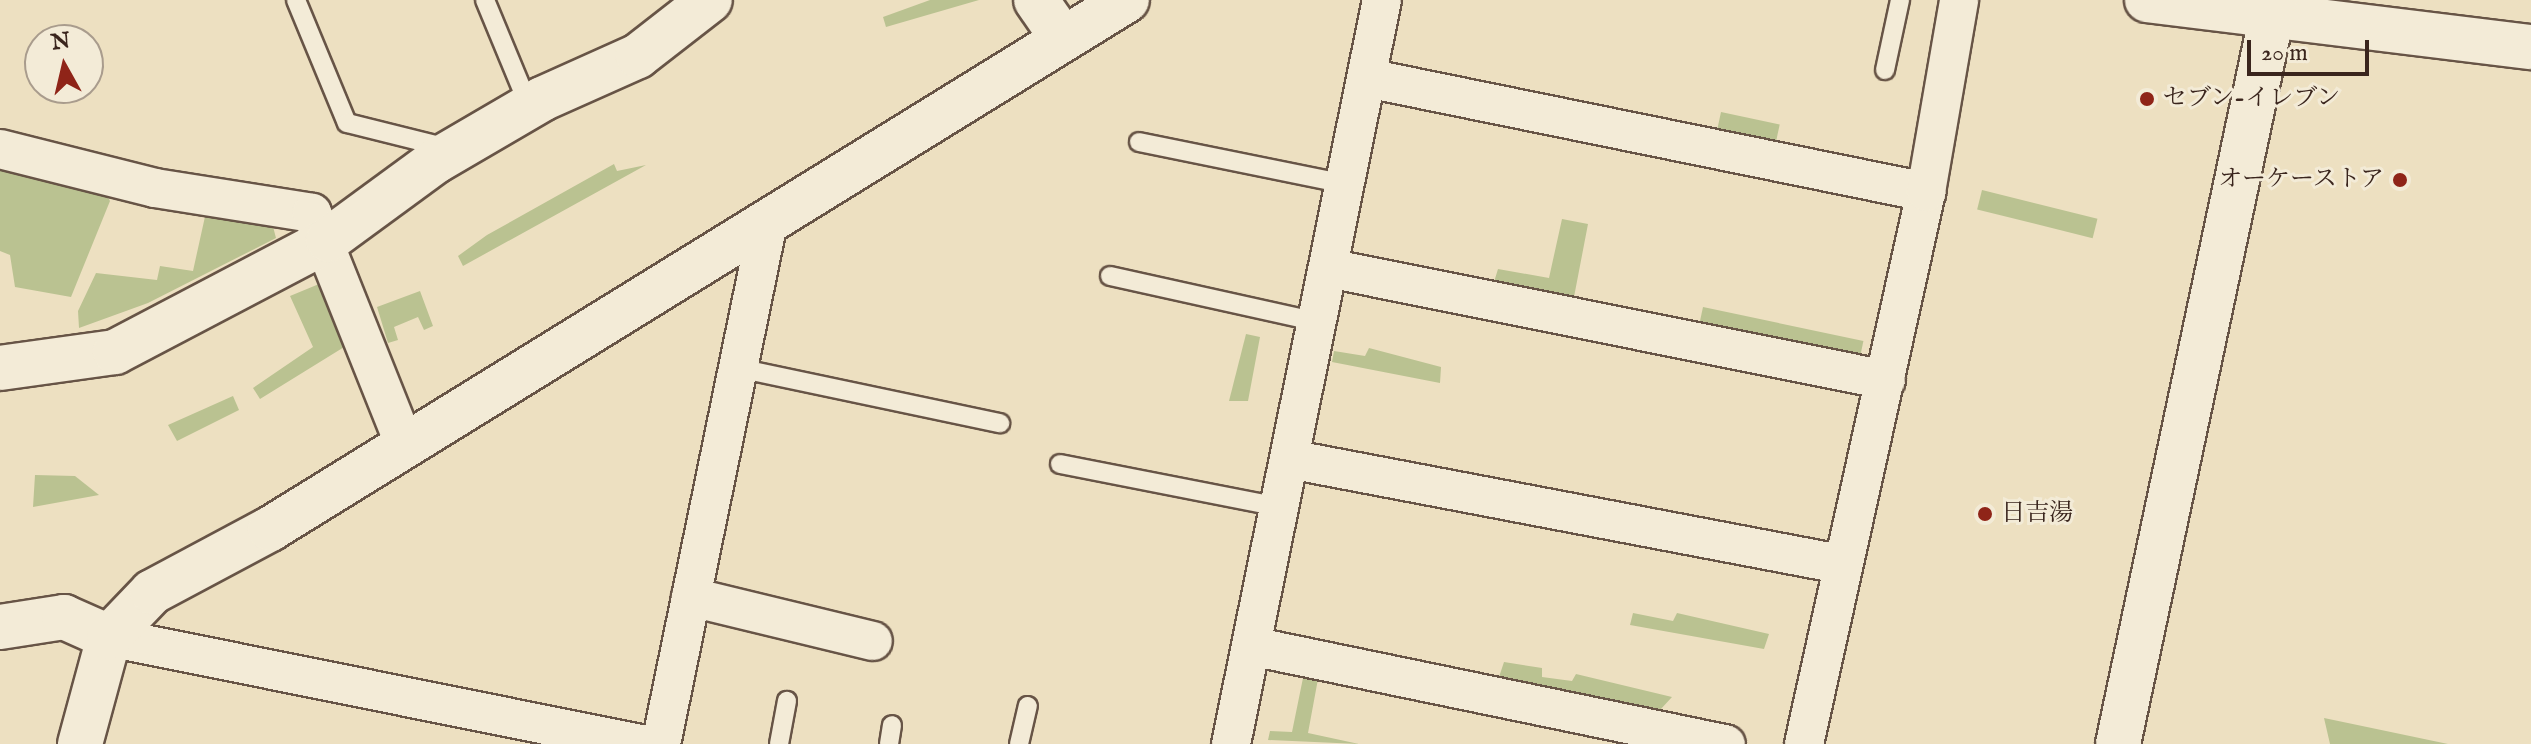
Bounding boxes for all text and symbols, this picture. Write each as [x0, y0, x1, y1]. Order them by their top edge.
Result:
north arrow [24, 24, 104, 104]
scale bar [2251, 24, 2373, 74]
text: N [50, 27, 72, 57]
text: 20 m [2261, 38, 2308, 69]
place label: セブン-イレブン [2163, 85, 2342, 113]
marker: セブン-イレブン [2138, 90, 2156, 108]
place label: オーケーストア [2216, 166, 2384, 194]
marker: オーケーストア [2391, 171, 2409, 189]
place label: 日吉湯 [2001, 500, 2073, 528]
marker: 日吉湯 [1976, 505, 1994, 523]

